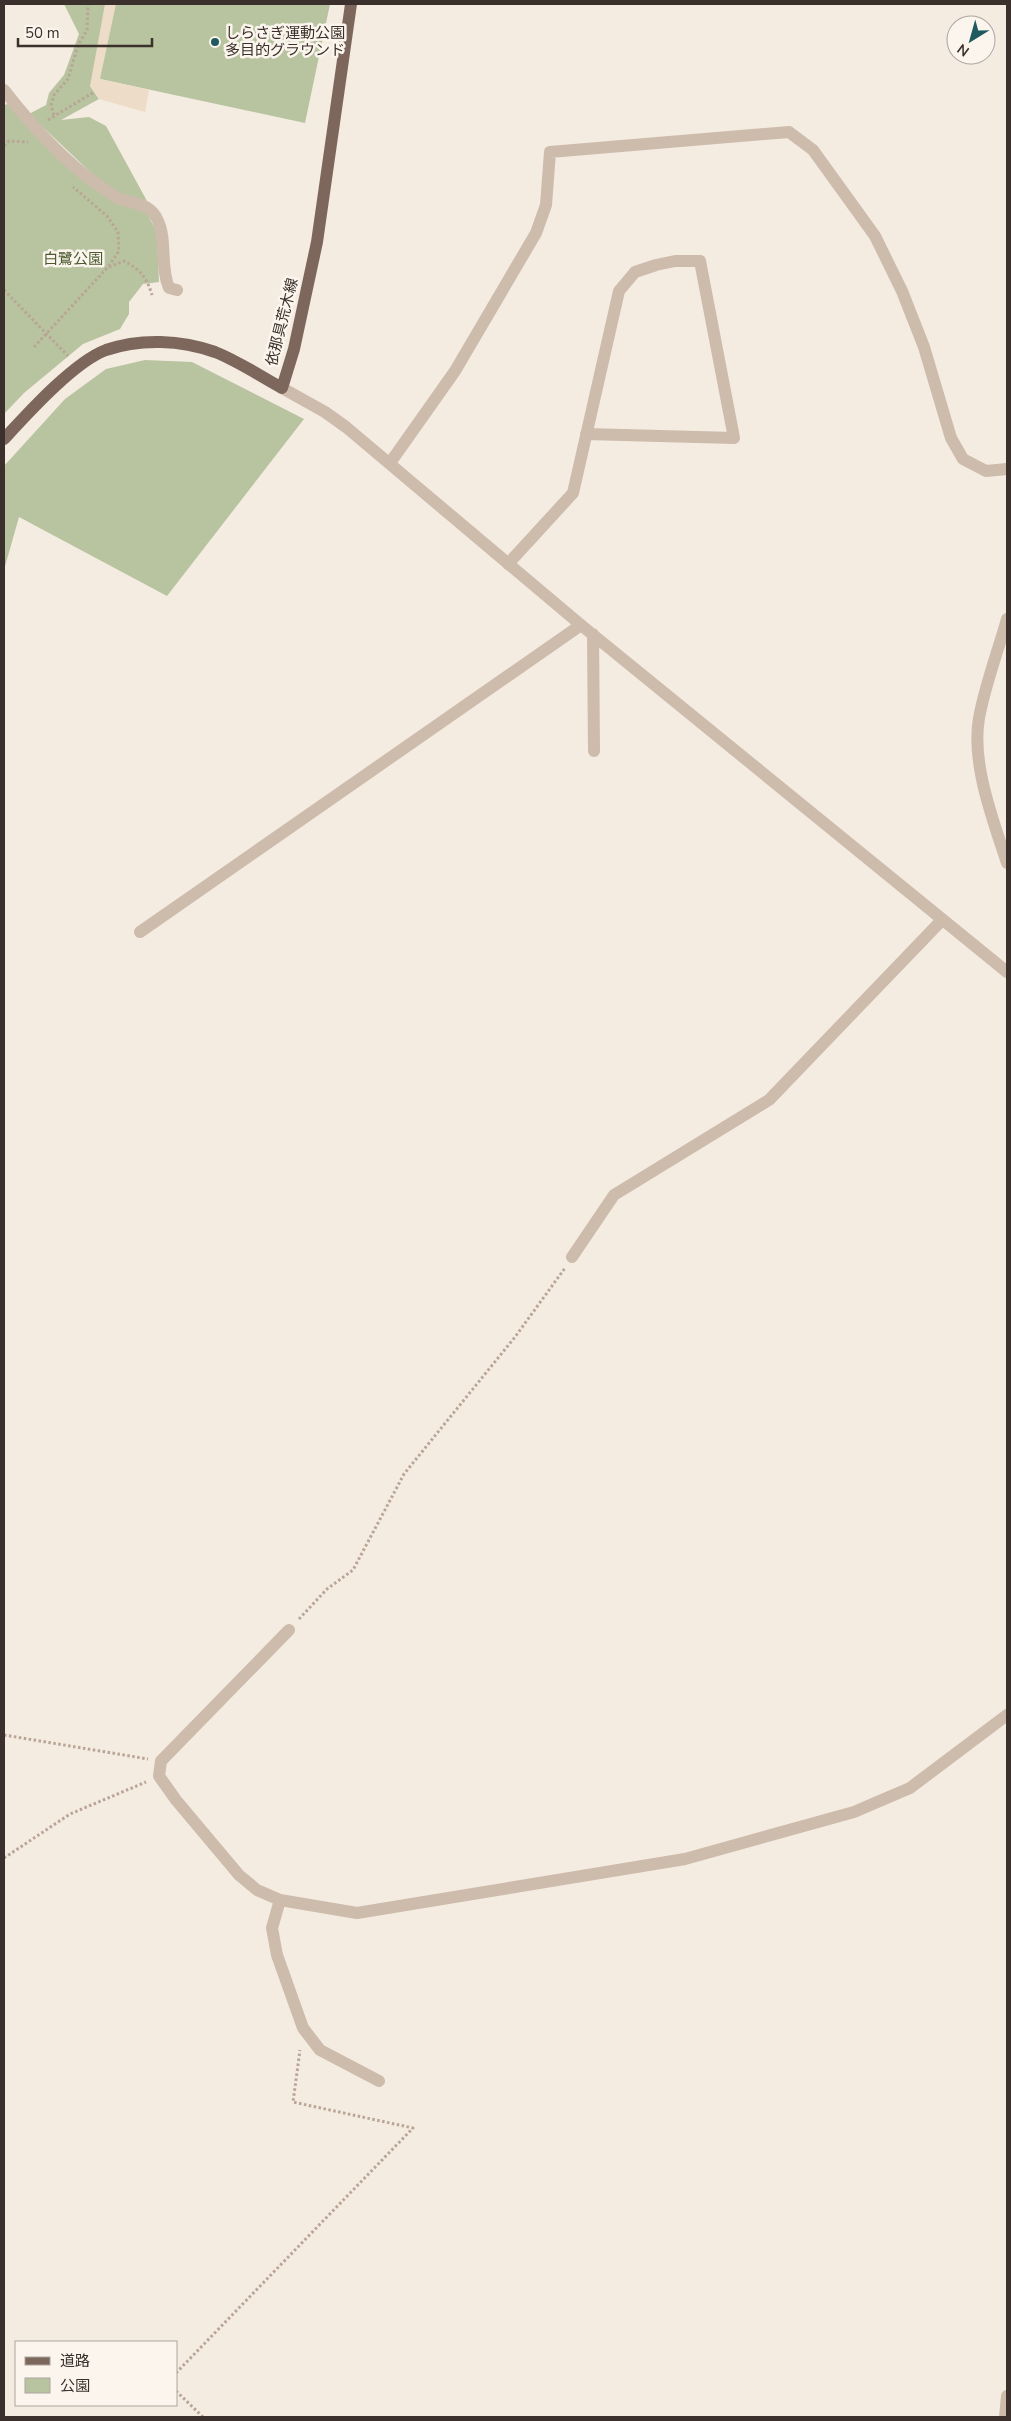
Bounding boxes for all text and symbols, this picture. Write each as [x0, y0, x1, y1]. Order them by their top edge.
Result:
scale bar [18, 15, 151, 47]
north arrow [946, 15, 996, 65]
text: 50 m [25, 23, 60, 43]
place label: しらさぎ運動公園 多目的グラウンド [225, 23, 345, 60]
marker: しらさぎ運動公園 多目的グラウンド [209, 36, 221, 48]
text: N [954, 39, 973, 61]
park label: 白鷺公園 [43, 249, 103, 269]
street label: 依那具荒木線 [261, 276, 303, 368]
legend [15, 2341, 178, 2406]
text: 道路 [60, 2351, 90, 2371]
text: 公園 [60, 2376, 90, 2396]

